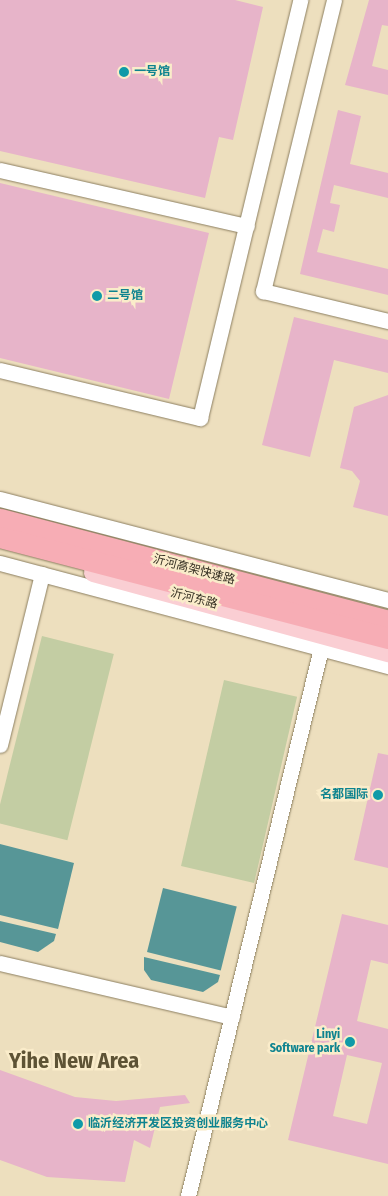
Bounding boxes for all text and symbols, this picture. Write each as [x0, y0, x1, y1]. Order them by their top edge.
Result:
place label: 一号馆 [134, 65, 170, 79]
marker: 一号馆 [118, 66, 130, 78]
place label: 二号馆 [107, 289, 143, 303]
marker: 二号馆 [91, 290, 103, 302]
street label: 沂河高架快速路 [152, 552, 236, 588]
street label: 沂河东路 [169, 586, 219, 612]
place label: 名都国际 [320, 788, 368, 802]
marker: 名都国际 [372, 789, 384, 801]
place label: Linyi Software park [270, 1028, 340, 1056]
marker: Linyi Software park [344, 1036, 356, 1048]
district label: Yihe New Area [9, 1048, 139, 1074]
place label: 临沂经济开发区投资创业服务中心 [88, 1117, 268, 1131]
marker: 临沂经济开发区投资创业服务中心 [72, 1118, 84, 1130]

